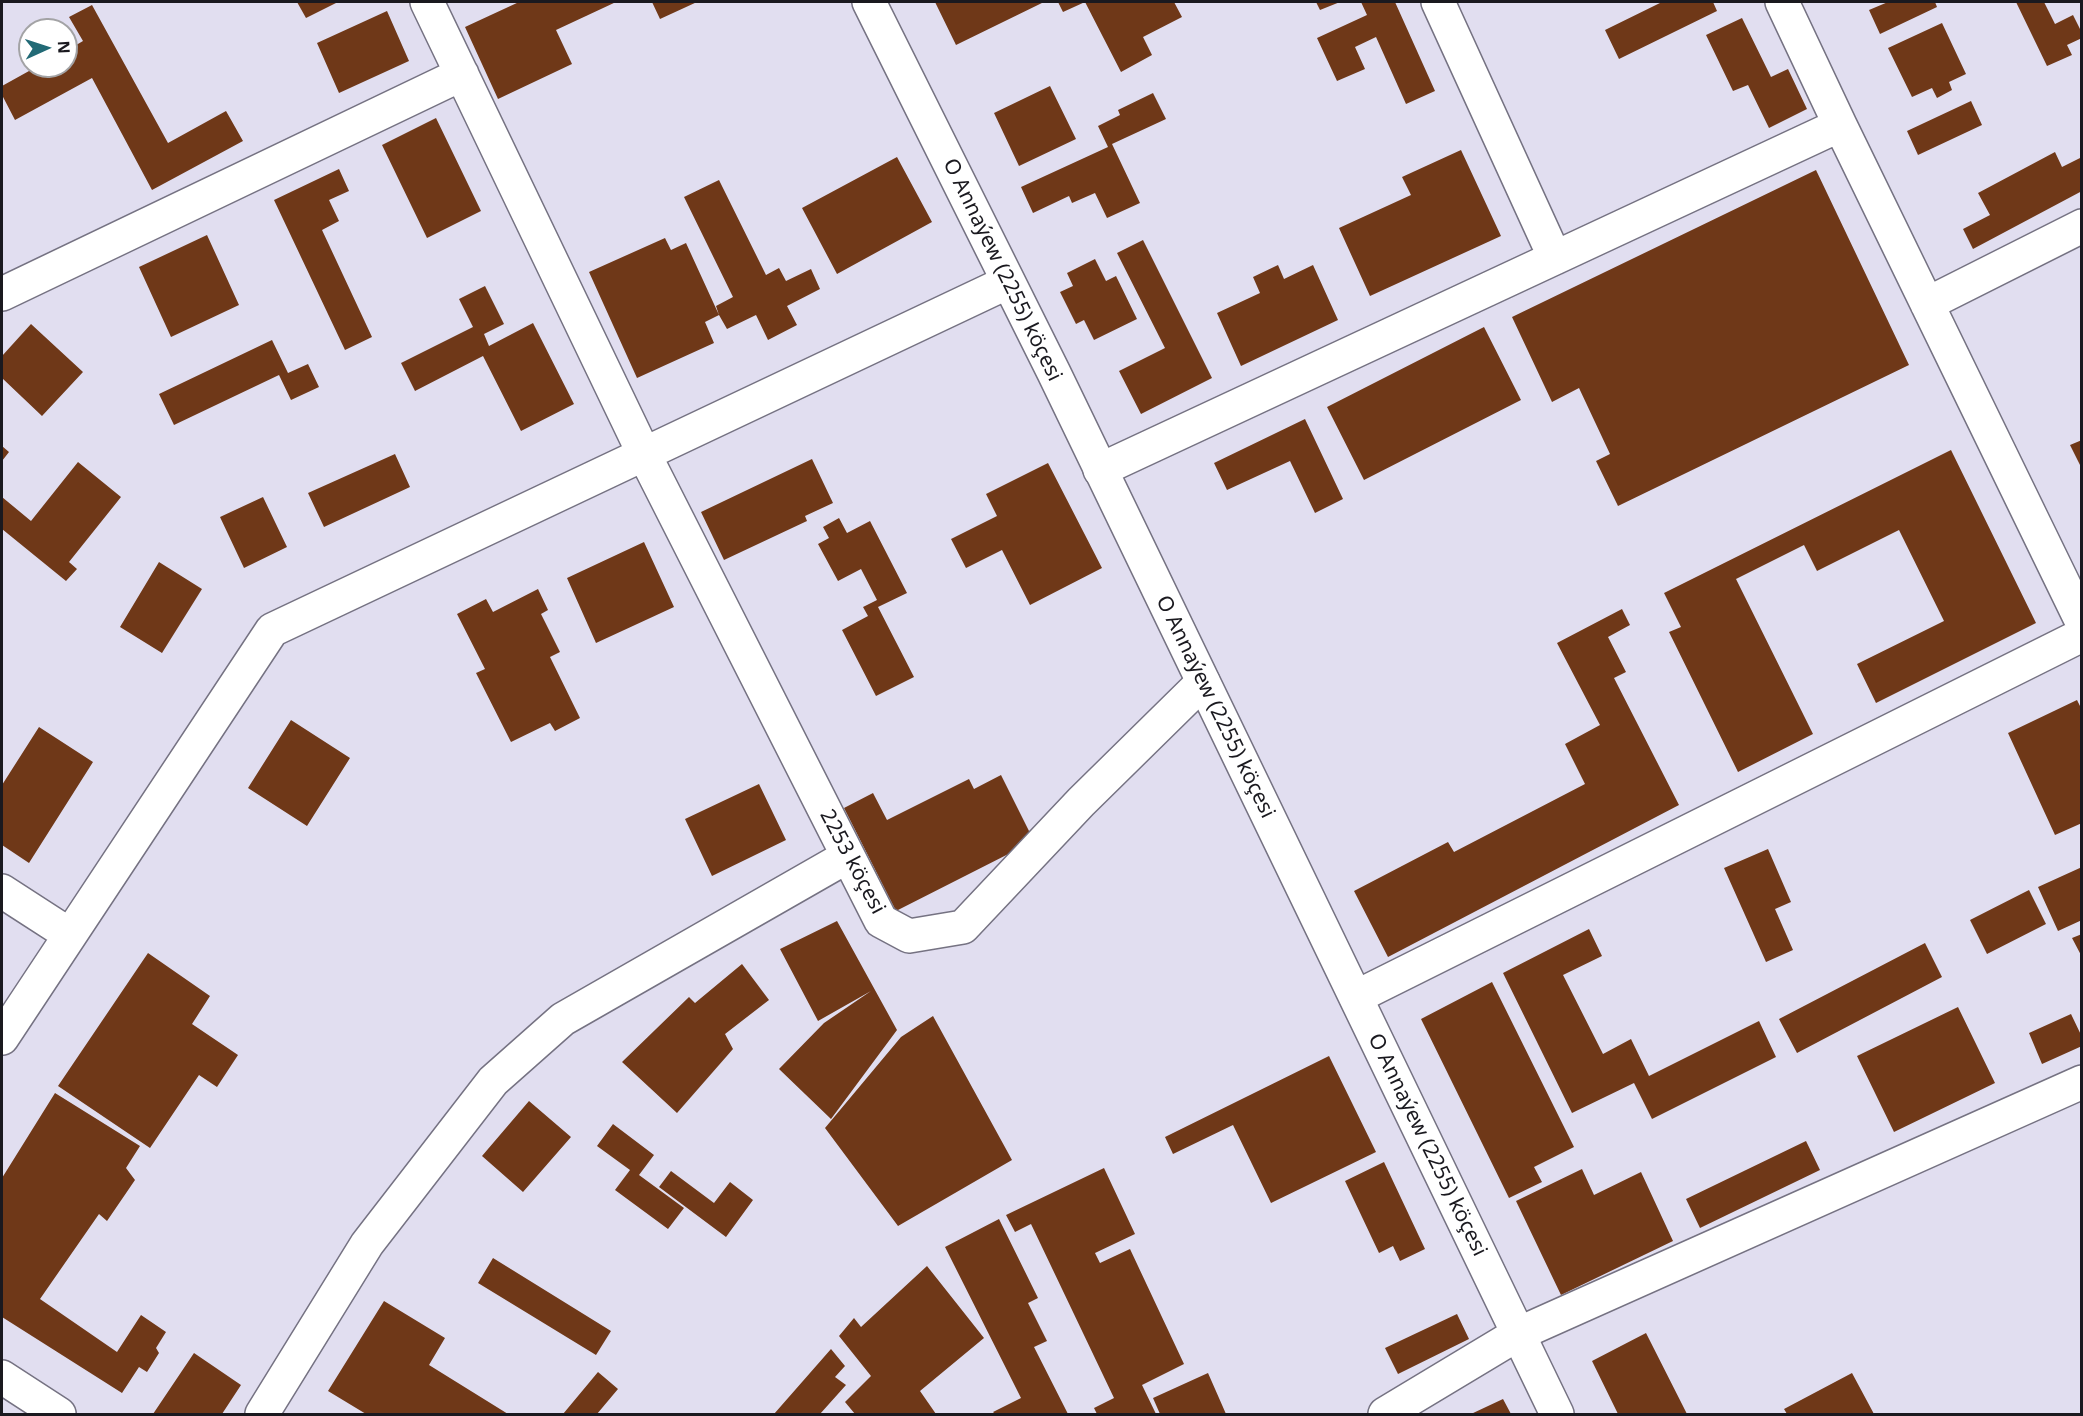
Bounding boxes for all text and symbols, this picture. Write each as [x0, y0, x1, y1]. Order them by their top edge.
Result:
north arrow [18, 18, 78, 78]
text: N [53, 40, 75, 54]
street label: O Annaýew (2255) köçesi [937, 155, 1067, 385]
street label: O Annaýew (2255) köçesi [1150, 592, 1280, 822]
street label: 2253 köçesi [814, 805, 890, 919]
street label: O Annaýew (2255) köçesi [1362, 1030, 1492, 1260]

